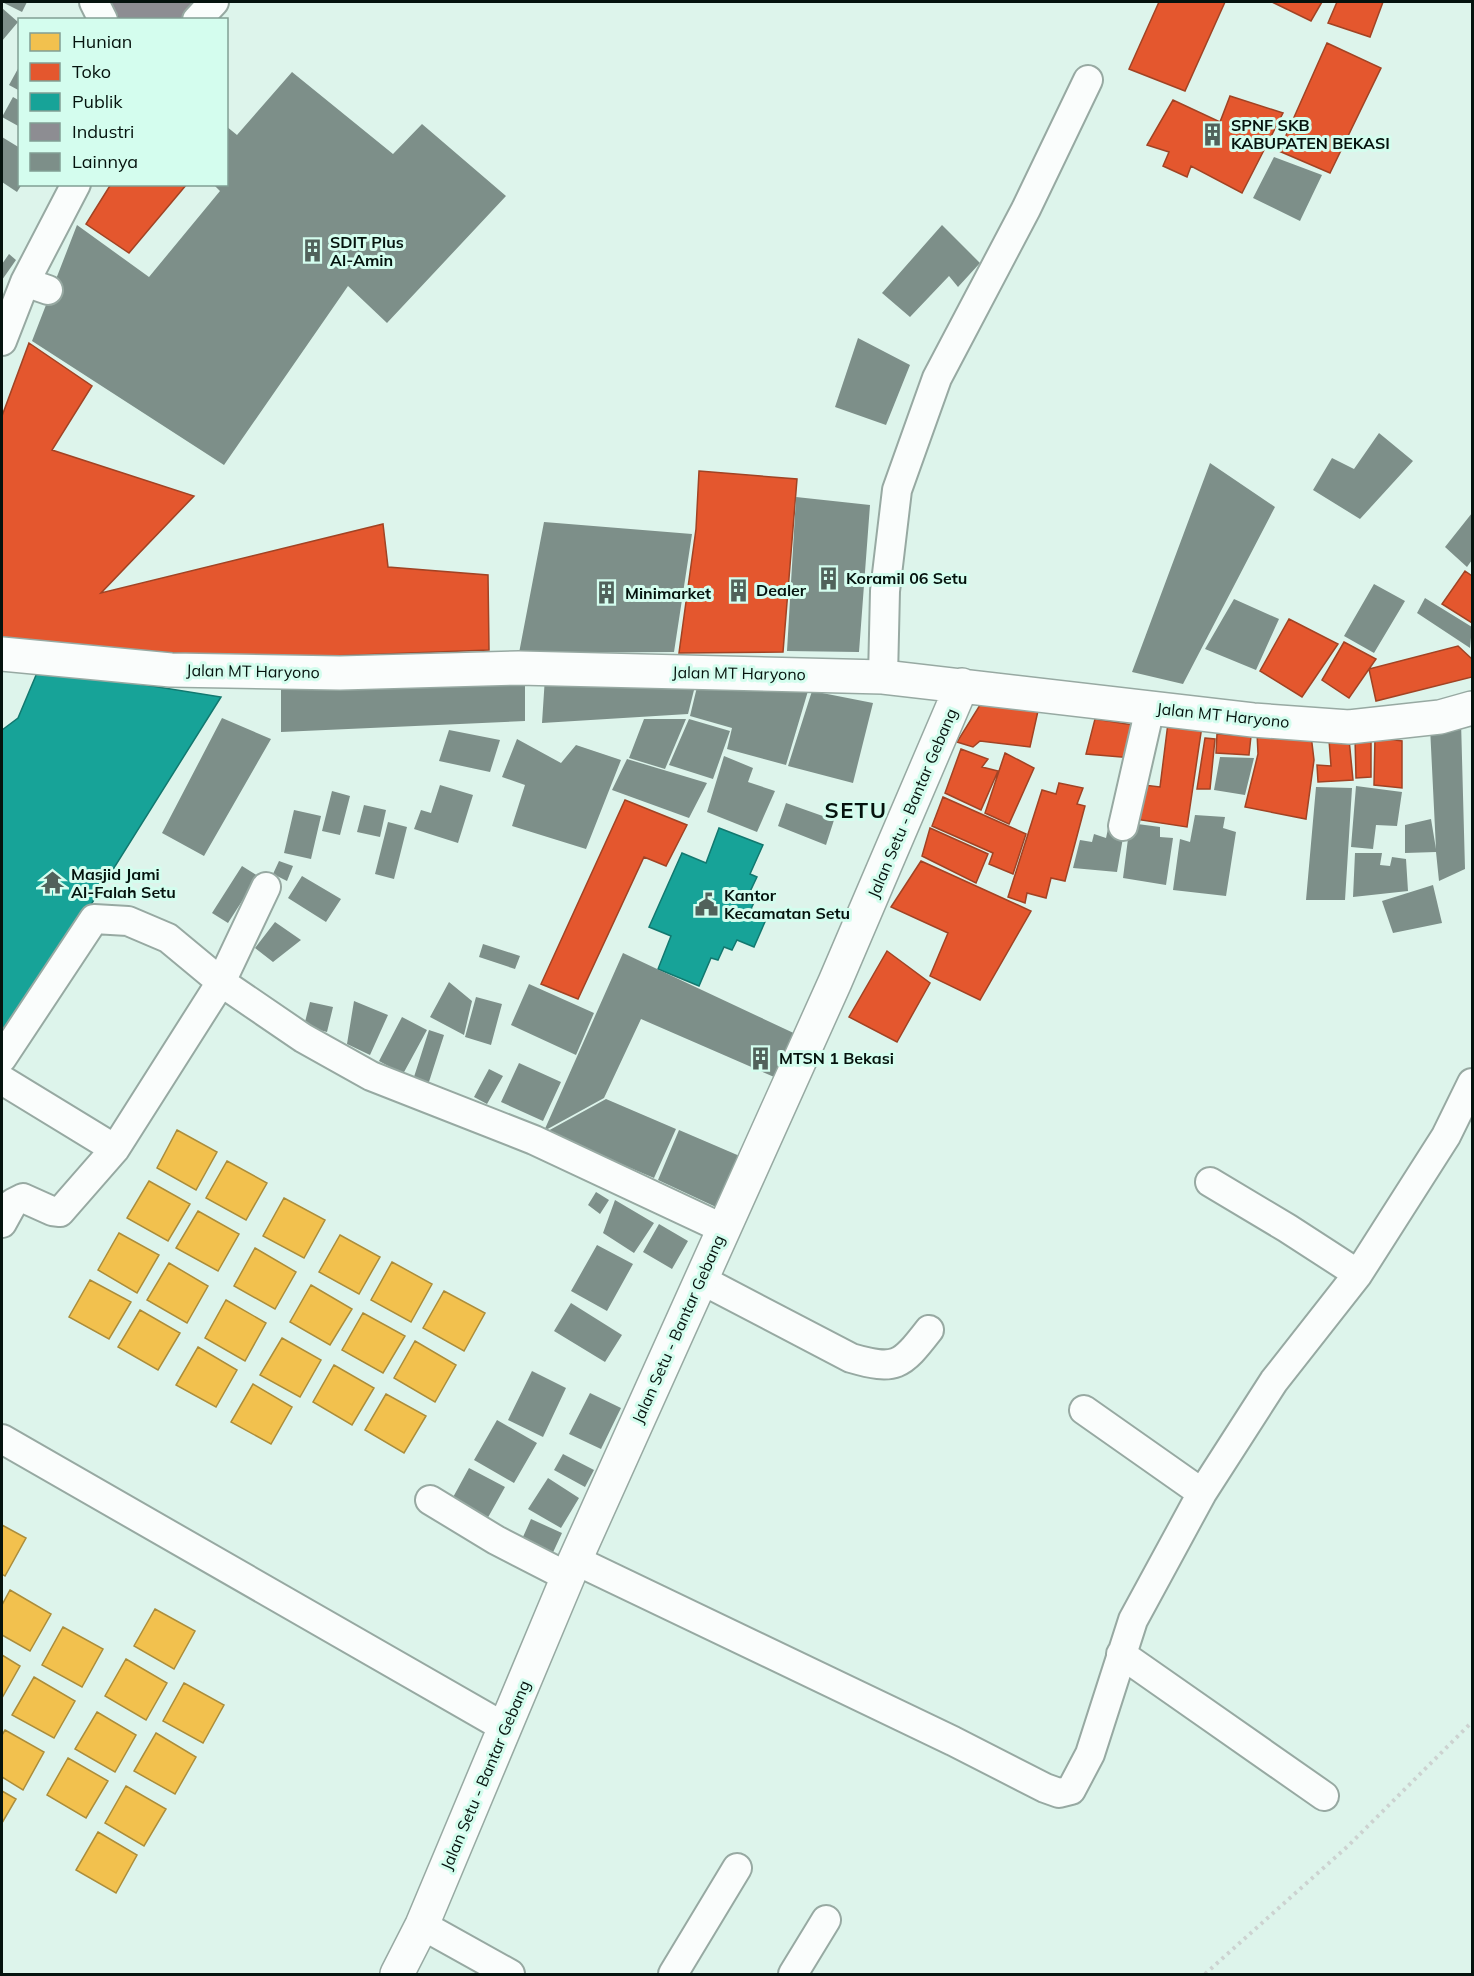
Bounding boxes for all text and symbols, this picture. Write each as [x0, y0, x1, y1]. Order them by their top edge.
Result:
legend [18, 18, 228, 186]
text: Hunian [72, 30, 132, 53]
text: Toko [72, 60, 111, 83]
text: Publik [72, 90, 123, 113]
place label: SPNF SKB KABUPATEN BEKASI [1231, 115, 1390, 153]
text: Industri [72, 120, 134, 143]
building icon: SPNF SKB KABUPATEN BEKASI [1200, 121, 1226, 147]
text: Lainnya [72, 150, 138, 173]
place label: SDIT Plus Al-Amin [330, 232, 404, 270]
building icon: SDIT Plus Al-Amin [299, 238, 325, 264]
building icon: Koramil 06 Setu [815, 565, 841, 591]
place label: Koramil 06 Setu [846, 568, 967, 588]
building icon: Dealer [725, 577, 751, 603]
building icon: Minimarket [594, 580, 620, 606]
place label: Dealer [756, 580, 807, 600]
place label: Minimarket [625, 583, 711, 603]
street label: Jalan MT Haryono [186, 660, 320, 682]
street label: Jalan MT Haryono [672, 662, 806, 684]
street label: Jalan MT Haryono [1156, 698, 1290, 732]
street label: Jalan Setu - Bantar Gebang [863, 705, 961, 901]
district label: SETU [824, 796, 888, 824]
place label: Masjid Jami Al-Falah Setu [71, 864, 176, 902]
temple icon: Masjid Jami Al-Falah Setu [40, 870, 66, 896]
place label: Kantor Kecamatan Setu [724, 885, 850, 923]
public building icon: Kantor Kecamatan Setu [693, 891, 719, 917]
building icon: MTSN 1 Bekasi [748, 1045, 774, 1071]
place label: MTSN 1 Bekasi [779, 1048, 894, 1068]
street label: Jalan Setu - Bantar Gebang [627, 1232, 729, 1426]
street label: Jalan Setu - Bantar Gebang [436, 1677, 534, 1873]

